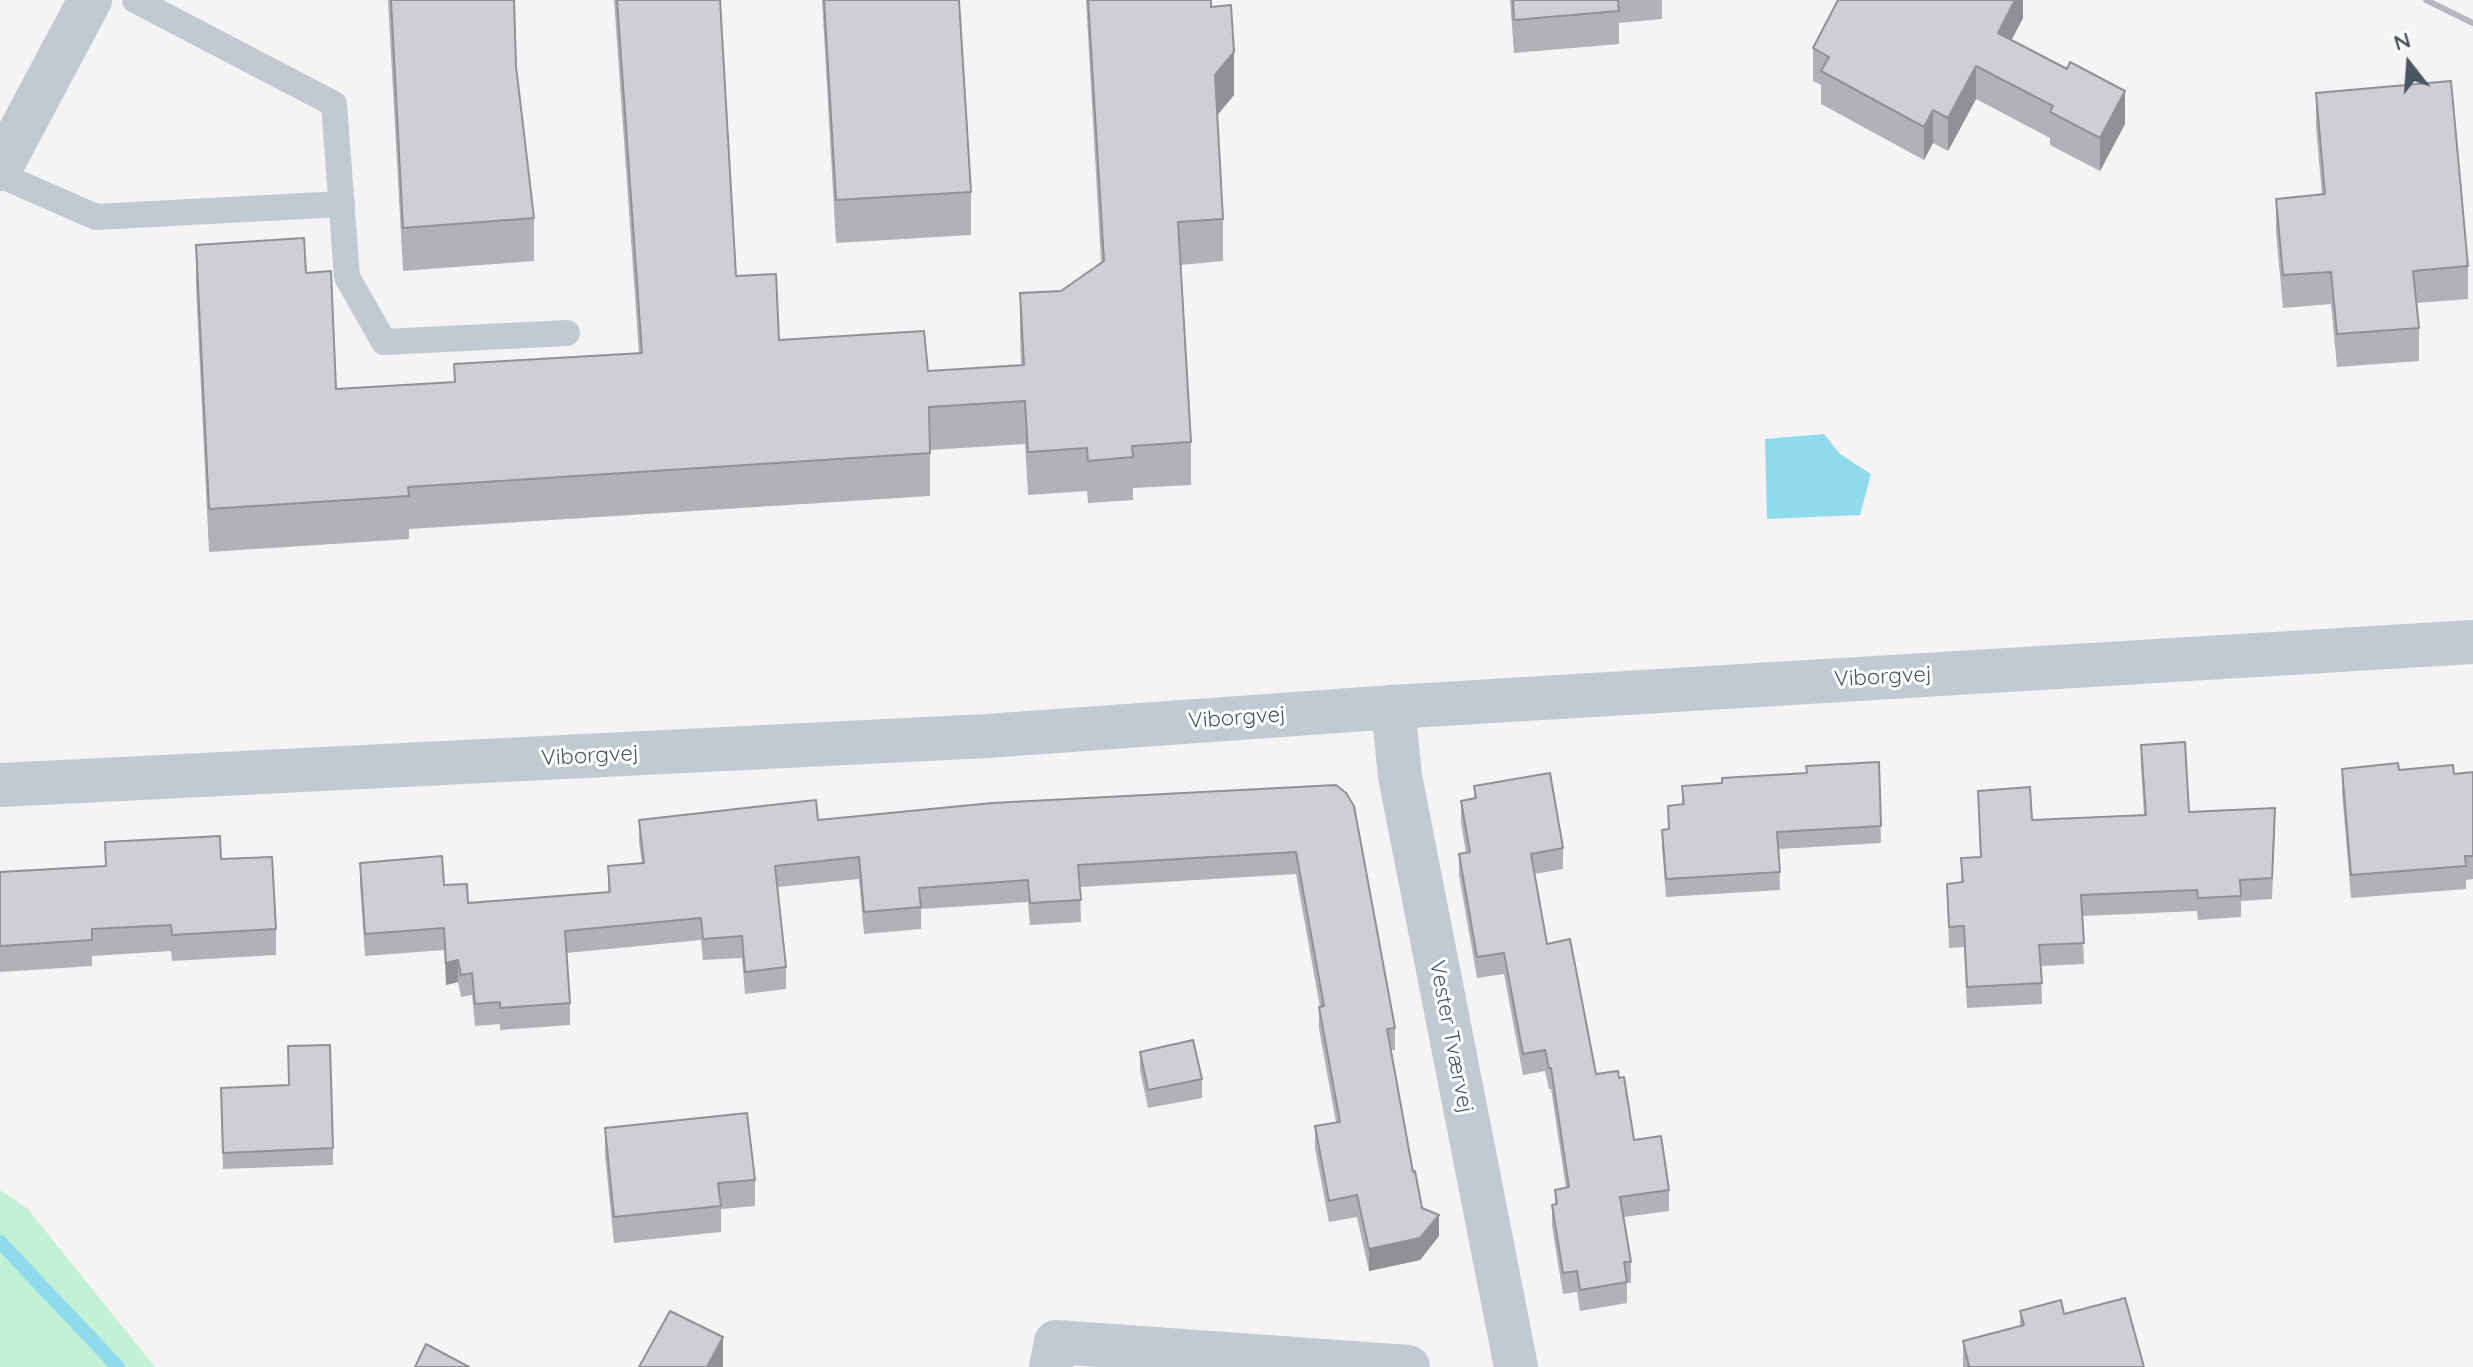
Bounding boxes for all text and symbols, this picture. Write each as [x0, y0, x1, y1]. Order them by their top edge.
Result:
north arrow [2369, 24, 2449, 104]
text: N [2390, 25, 2414, 57]
street label: Viborgvej [1834, 661, 1932, 693]
street label: Viborgvej [1187, 701, 1287, 735]
street label: Viborgvej [541, 740, 639, 772]
street label: Vester Tværvej [1423, 958, 1479, 1116]

